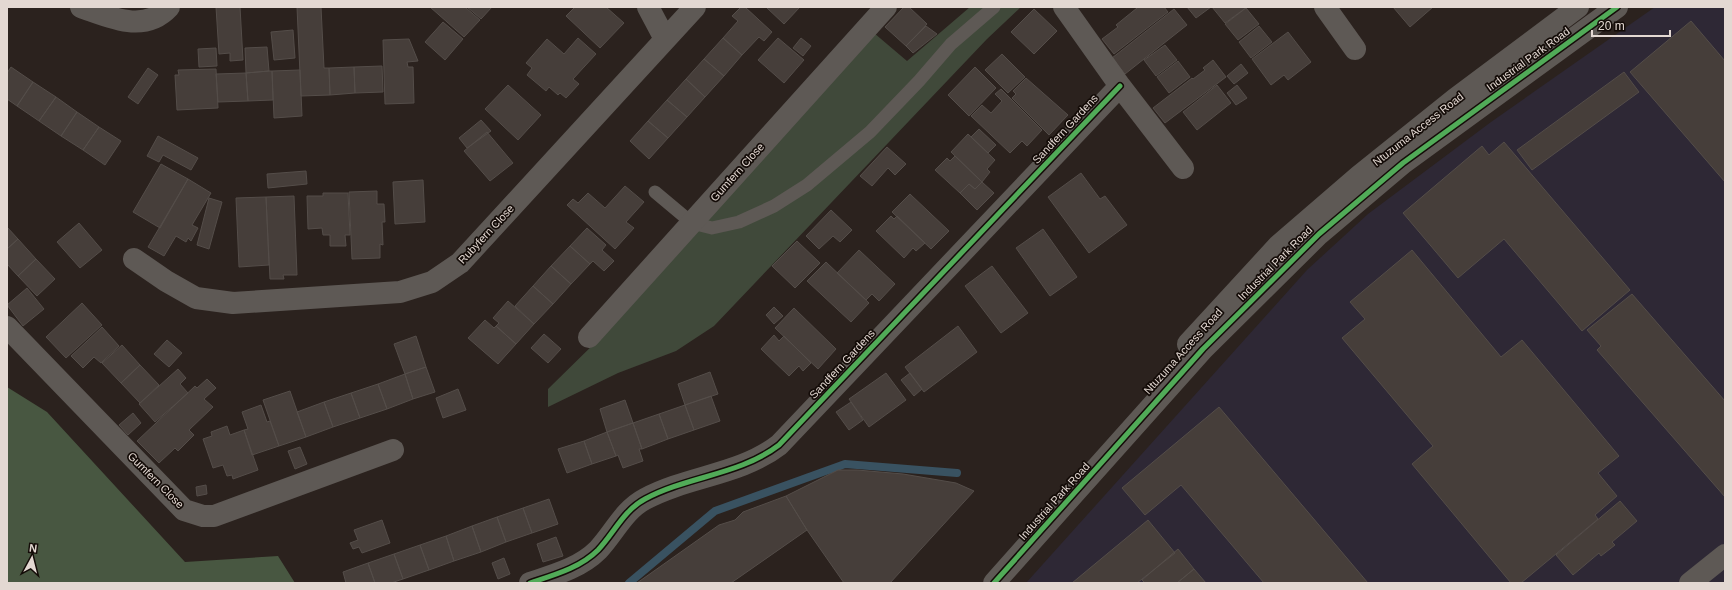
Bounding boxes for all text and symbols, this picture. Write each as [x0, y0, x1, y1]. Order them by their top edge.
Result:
scale bar [1592, 12, 1670, 38]
text: 20 m [1598, 19, 1625, 33]
street label: Industrial Park Road [1484, 25, 1572, 93]
street label: Ntuzuma Access Road [1370, 90, 1466, 168]
street label: Sandfern Gardens [1030, 92, 1100, 166]
street label: Gumfern Close [708, 140, 766, 204]
street label: Rubyfern Close [456, 202, 516, 266]
street label: Industrial Park Road [1236, 224, 1314, 302]
street label: Ntuzuma Access Road [1141, 306, 1225, 396]
street label: Sandfern Gardens [807, 327, 877, 401]
street label: Gumfern Close [126, 450, 186, 510]
street label: Industrial Park Road [1016, 460, 1092, 542]
north arrow [12, 538, 52, 578]
text: N [29, 542, 38, 555]

